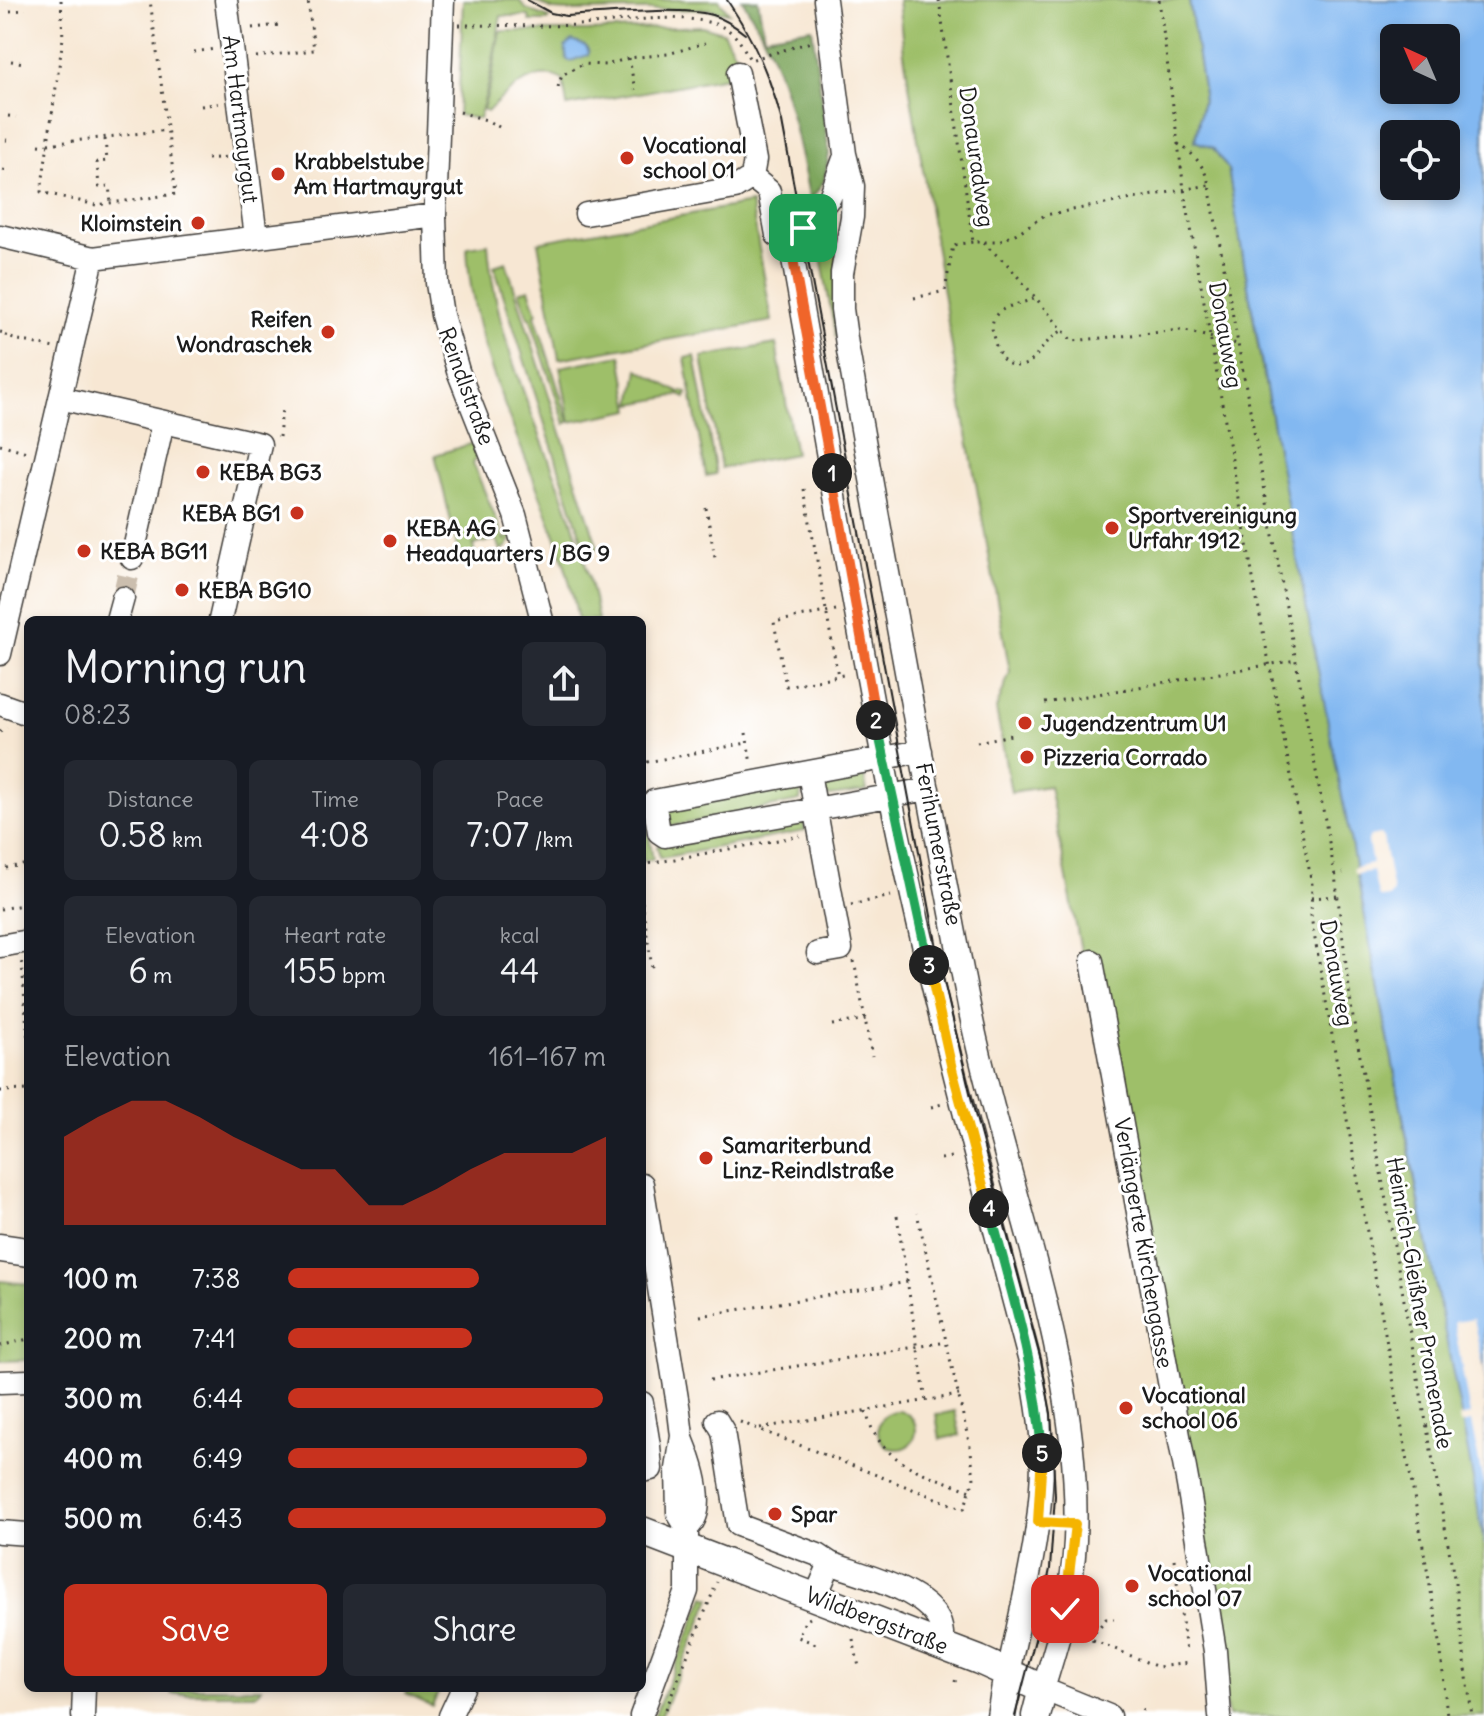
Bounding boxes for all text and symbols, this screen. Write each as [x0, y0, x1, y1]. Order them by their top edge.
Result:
north arrow [1380, 24, 1460, 104]
map controls [1380, 24, 1460, 200]
street label: Am Hartmayrgut [217, 33, 265, 205]
street label: Donauradweg [953, 85, 1001, 229]
button: locate [1380, 120, 1460, 200]
place label: Vocational school 01 [643, 131, 747, 184]
place label: Krabbelstube Am Hartmayrgut [294, 147, 464, 200]
marker: Vocational school 01 [618, 149, 636, 167]
marker: Krabbelstube Am Hartmayrgut [269, 165, 287, 183]
pin [769, 194, 837, 262]
icon: arrive [781, 206, 825, 250]
place label: Kloimstein [80, 209, 182, 237]
marker: Kloimstein [189, 214, 207, 232]
street label: Donauweg [1203, 280, 1249, 390]
place label: Reifen Wondraschek [176, 305, 312, 358]
marker: Reifen Wondraschek [319, 323, 337, 341]
street label: Reindlstraße [433, 323, 501, 449]
pin: 1 [812, 453, 852, 493]
place label: KEBA BG3 [219, 458, 322, 486]
text: 1 [828, 459, 836, 487]
marker: KEBA BG3 [194, 463, 212, 481]
place label: KEBA BG1 [182, 499, 281, 527]
place label: Sportvereinigung Urfahr 1912 [1128, 501, 1297, 554]
marker: KEBA BG1 [288, 504, 306, 522]
place label: KEBA AG - Headquarters / BG 9 [406, 514, 610, 567]
marker: Sportvereinigung Urfahr 1912 [1103, 519, 1121, 537]
marker: KEBA AG - Headquarters / BG 9 [381, 532, 399, 550]
place label: KEBA BG11 [100, 537, 208, 565]
marker: KEBA BG11 [75, 542, 93, 560]
place label: KEBA BG10 [198, 576, 312, 604]
marker: KEBA BG10 [173, 581, 191, 599]
text: Morning run [64, 640, 307, 695]
button: share [522, 642, 606, 726]
text: 08:23 [64, 698, 131, 731]
pin: 2 [856, 700, 896, 740]
text: 2 [870, 706, 882, 734]
place label: Jugendzentrum U1 [1041, 709, 1227, 737]
marker: Jugendzentrum U1 [1016, 714, 1034, 732]
place label: Pizzeria Corrado [1043, 743, 1207, 771]
marker: Pizzeria Corrado [1018, 748, 1036, 766]
street label: Ferihumerstraße [910, 760, 968, 928]
text: Distance [107, 785, 193, 813]
text: Time [311, 785, 359, 813]
text: Pace [496, 785, 544, 813]
text: 0.58 [98, 813, 167, 856]
text: 4:08 [300, 813, 370, 856]
text: 7:07 [466, 813, 529, 856]
text: km [167, 825, 202, 853]
text: /km [529, 825, 573, 853]
street label: Donauweg [1314, 918, 1360, 1028]
text: Elevation [105, 921, 195, 949]
text: Heart rate [284, 921, 386, 949]
text: kcal [500, 921, 539, 949]
pin: 3 [909, 945, 949, 985]
text: 6 [128, 949, 148, 992]
text: 155 [284, 949, 337, 992]
text: 44 [500, 949, 539, 992]
text: 3 [923, 951, 935, 979]
text: m [148, 961, 172, 989]
text: bpm [337, 961, 386, 989]
text: Elevation [64, 1040, 171, 1073]
text: 161–167 m [489, 1040, 606, 1073]
street label: Verlängerte Kirchengasse [1108, 1116, 1180, 1370]
place label: Samariterbund Linz-Reindlstraße [722, 1131, 894, 1184]
marker: Samariterbund Linz-Reindlstraße [697, 1149, 715, 1167]
street label: Heinrich-Gleißner Promenade [1381, 1155, 1459, 1451]
pin: 4 [969, 1188, 1009, 1228]
text: 4 [983, 1194, 995, 1222]
text: 100 m [64, 1262, 138, 1295]
text: 7:38 [192, 1262, 240, 1295]
text: 200 m [64, 1322, 141, 1355]
text: 7:41 [192, 1322, 236, 1355]
place label: Vocational school 06 [1142, 1381, 1246, 1434]
text: 300 m [64, 1382, 142, 1415]
text: 6:44 [192, 1382, 243, 1415]
marker: Vocational school 06 [1117, 1399, 1135, 1417]
pin: 5 [1022, 1433, 1062, 1473]
text: 5 [1036, 1439, 1048, 1467]
text: 400 m [64, 1442, 142, 1475]
text: 6:49 [192, 1442, 243, 1475]
place label: Spar [791, 1500, 838, 1528]
text: 500 m [64, 1502, 142, 1535]
text: 6:43 [192, 1502, 243, 1535]
marker: Spar [766, 1505, 784, 1523]
place label: Vocational school 07 [1148, 1559, 1252, 1612]
pin [1031, 1575, 1099, 1643]
marker: Vocational school 07 [1123, 1577, 1141, 1595]
street label: Wildbergstraße [802, 1580, 952, 1660]
button: Save [64, 1584, 327, 1676]
button: Share [343, 1584, 606, 1676]
icon: check [1043, 1587, 1087, 1631]

